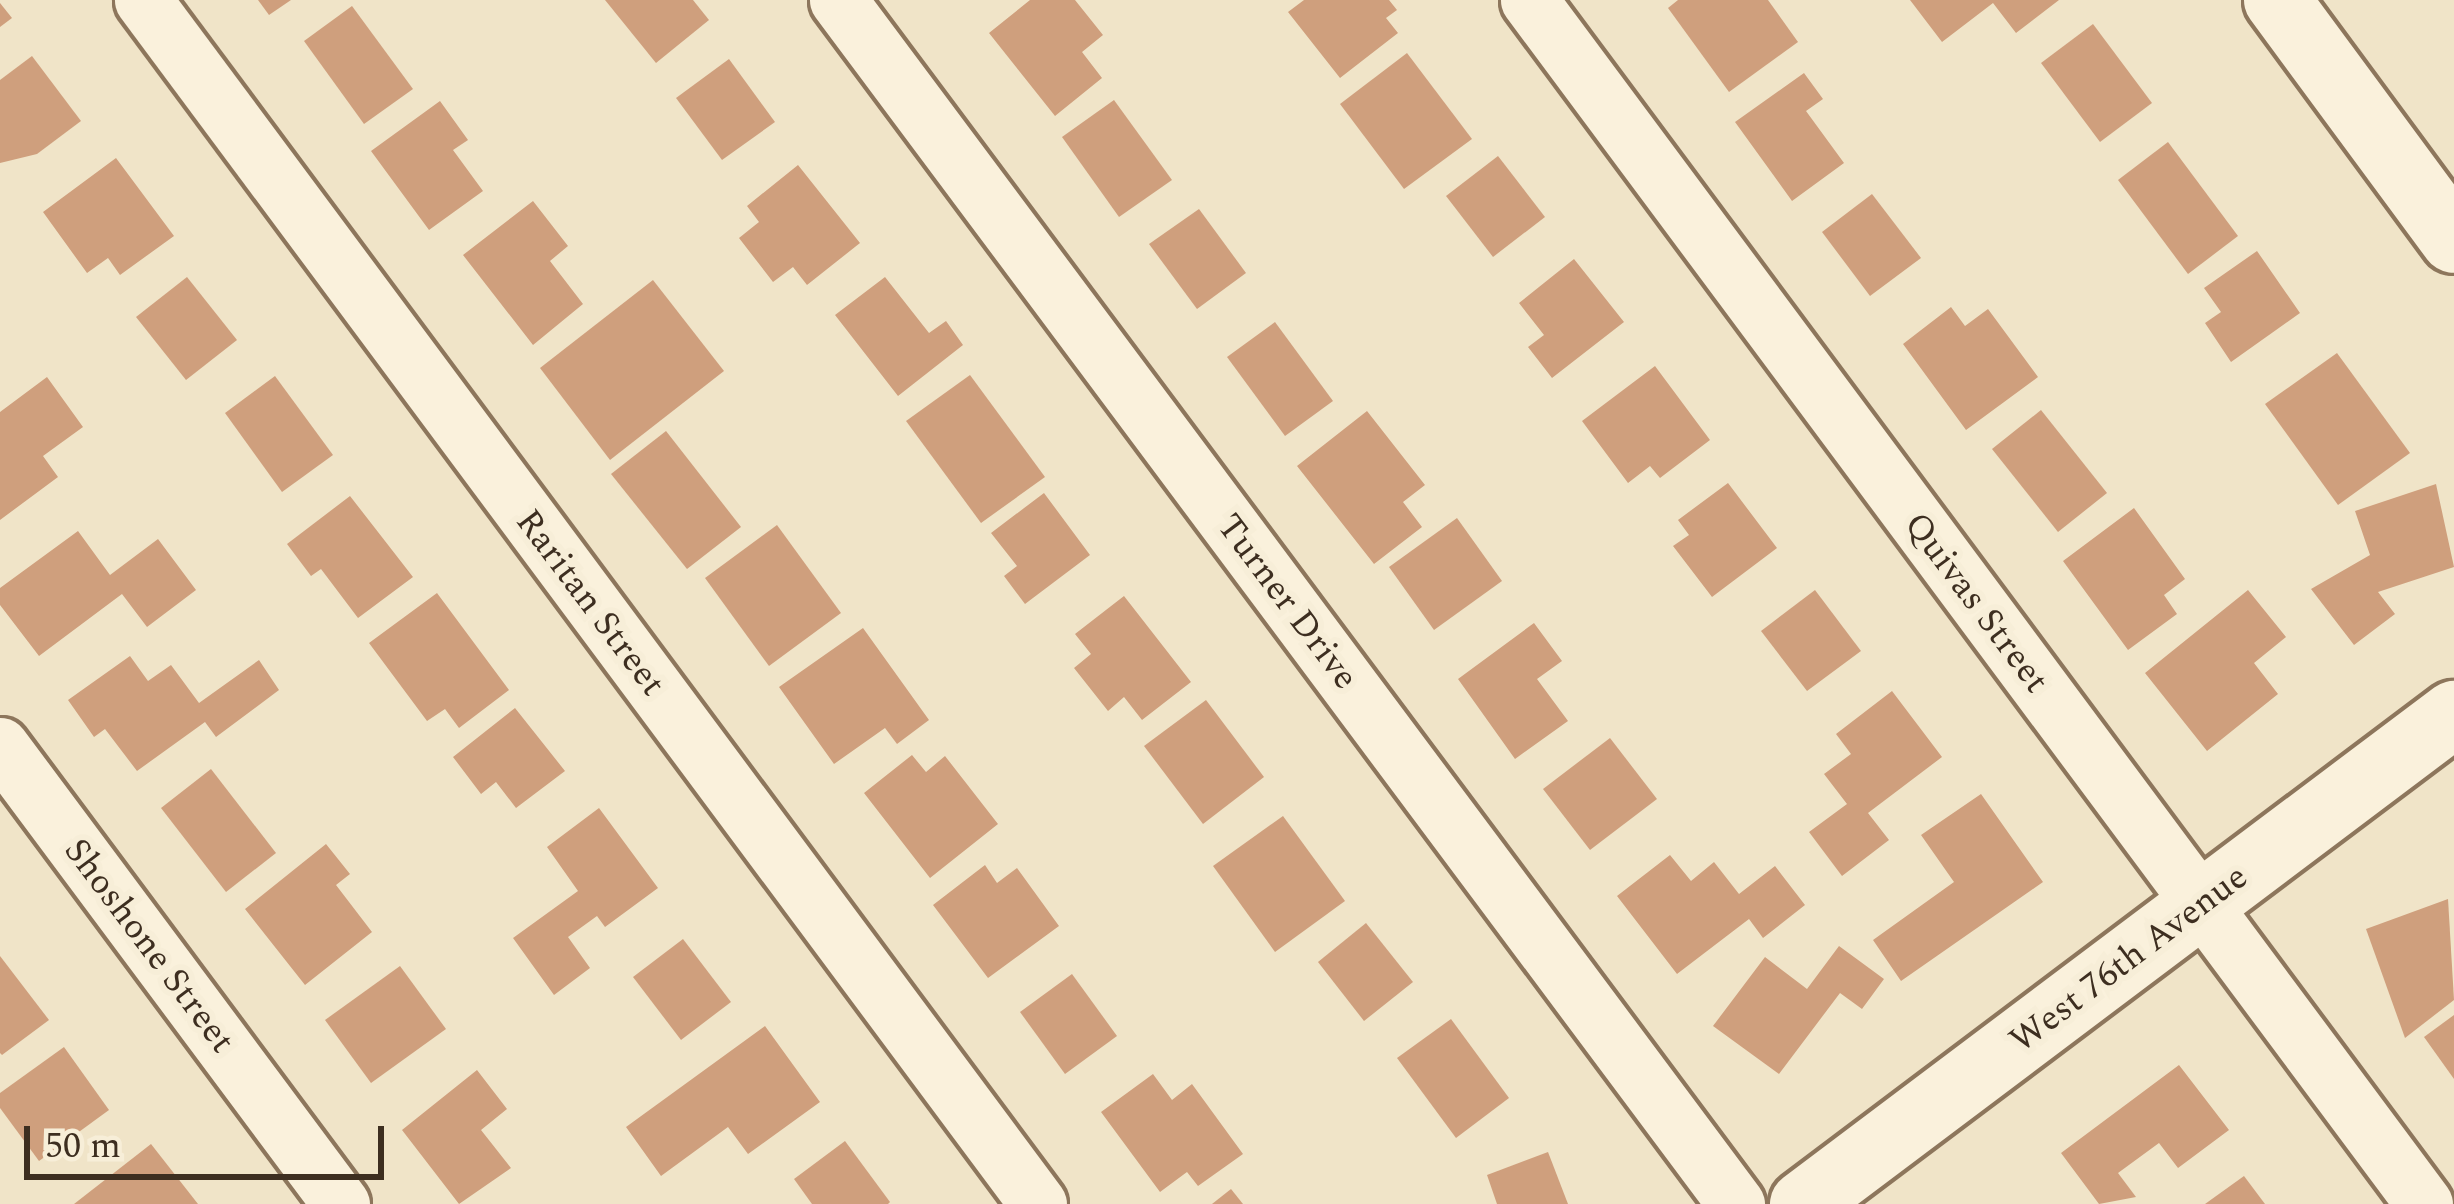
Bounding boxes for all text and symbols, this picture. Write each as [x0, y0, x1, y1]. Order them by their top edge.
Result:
street label: Raritan Street [506, 501, 674, 705]
street label: Quivas Street [1894, 504, 2058, 702]
street label: Turner Drive [1207, 506, 1367, 698]
street label: Shoshone Street [54, 830, 244, 1062]
street label: West 76th Avenue [2002, 856, 2256, 1062]
scale bar [30, 1102, 390, 1176]
text: 50 m [45, 1119, 121, 1174]

